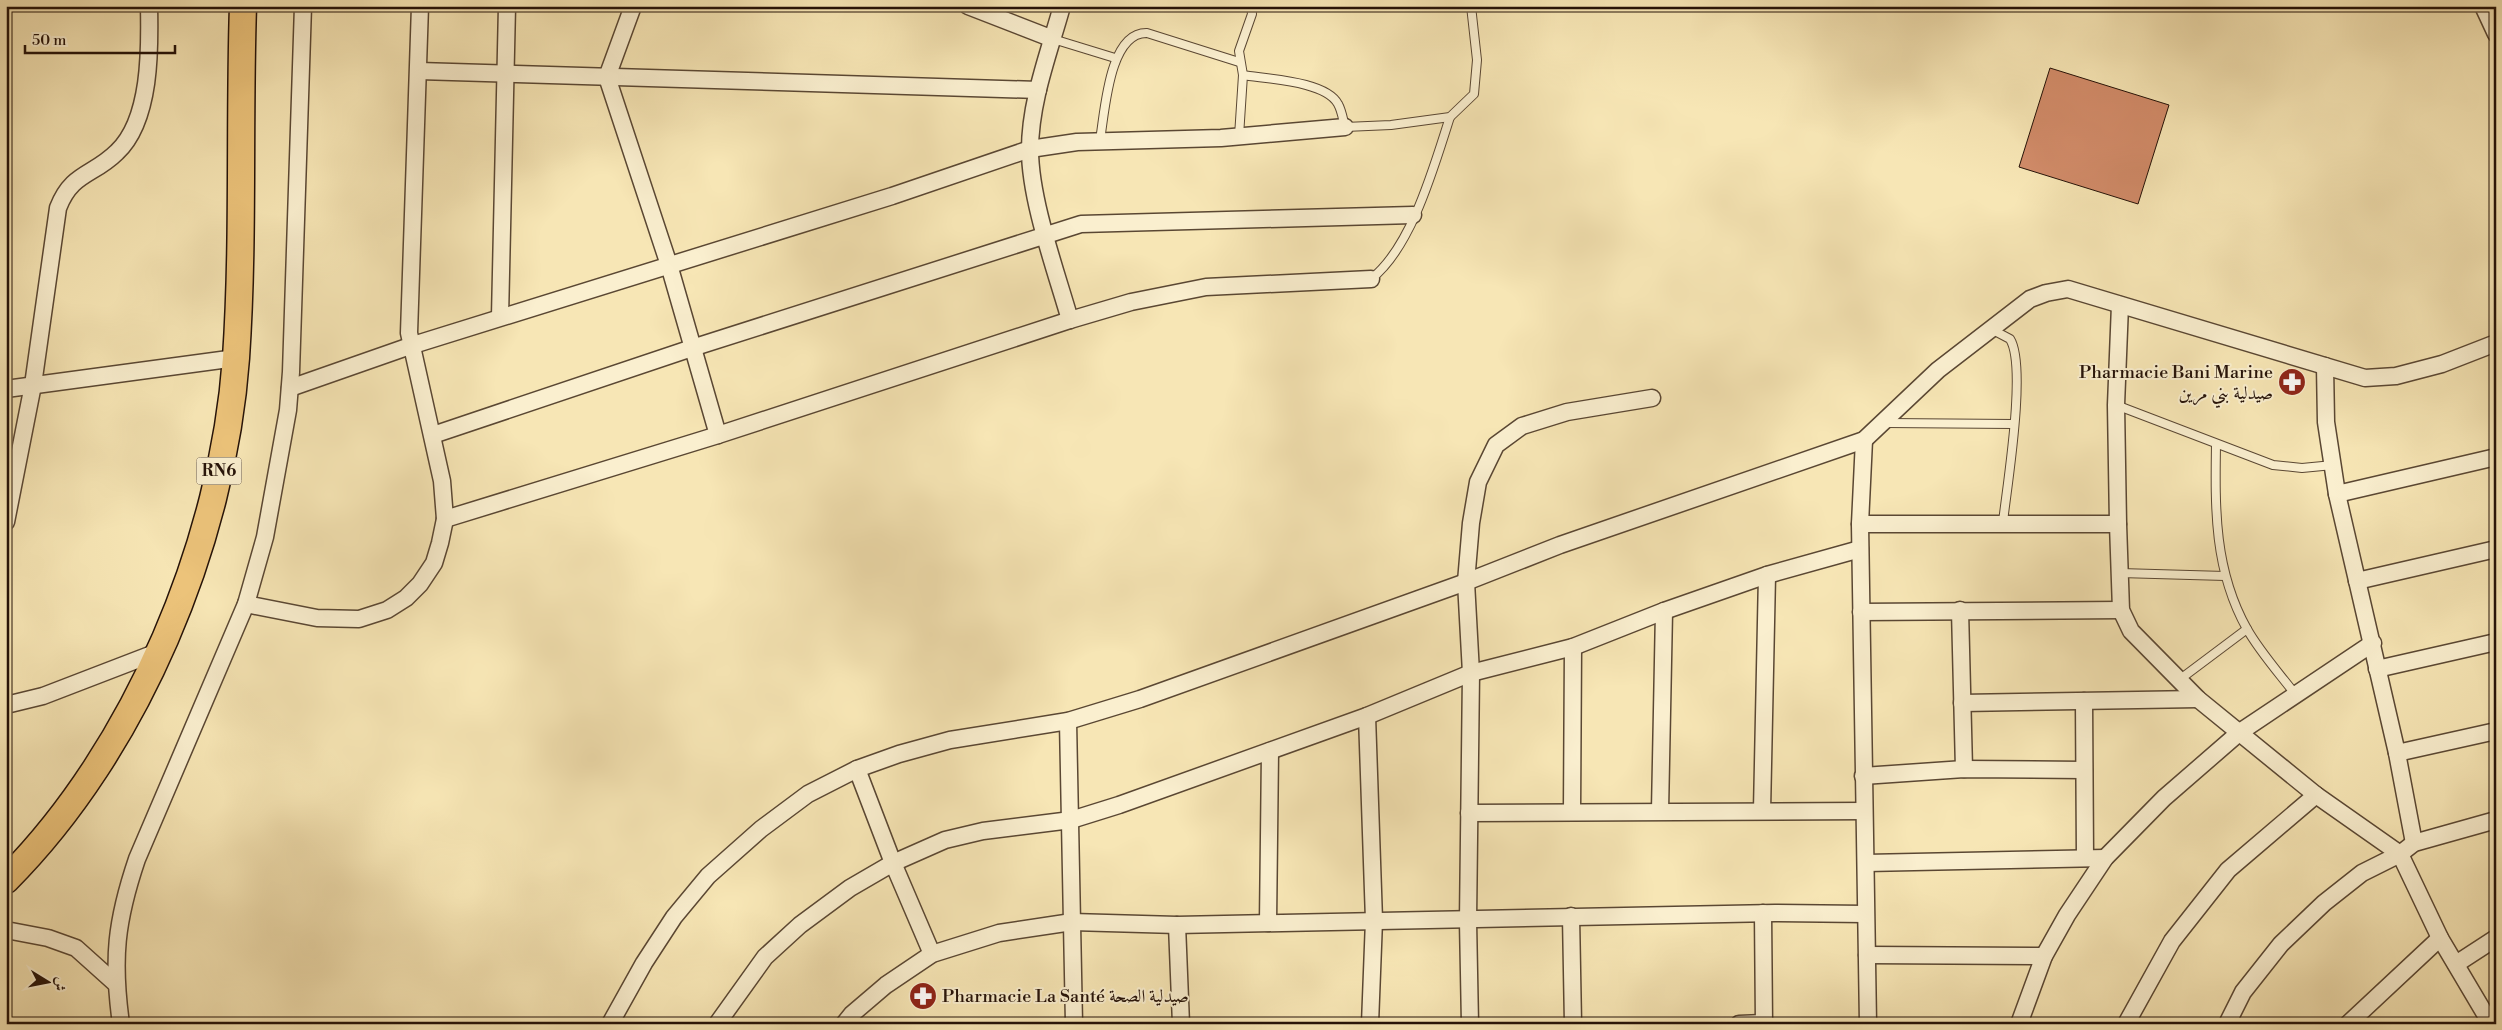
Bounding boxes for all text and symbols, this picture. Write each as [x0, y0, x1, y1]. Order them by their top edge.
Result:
scale bar [25, 22, 175, 54]
text: 50 m [32, 31, 66, 50]
place label: Pharmacie Bani Marine صيدلية بني مرين [2079, 361, 2273, 409]
pharmacy icon: Pharmacie Bani Marine صيدلية بني مرين [2277, 367, 2307, 397]
road number: RN6 [196, 458, 242, 484]
north arrow [22, 958, 72, 1008]
text: ش [50, 976, 70, 993]
pharmacy icon: Pharmacie La Santé صيدلية الصحة [908, 981, 938, 1011]
place label: Pharmacie La Santé صيدلية الصحة [942, 985, 1189, 1008]

